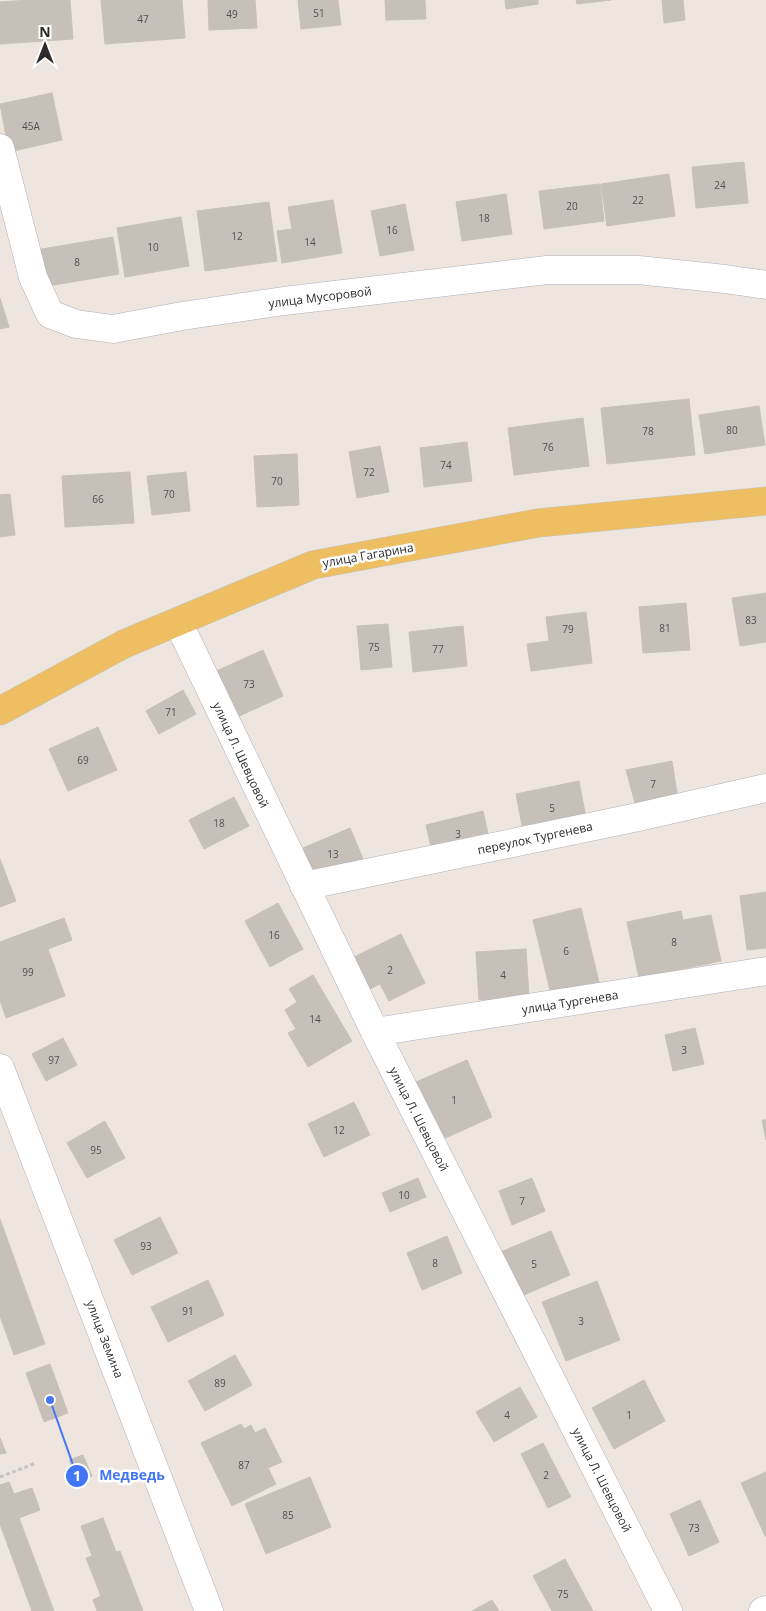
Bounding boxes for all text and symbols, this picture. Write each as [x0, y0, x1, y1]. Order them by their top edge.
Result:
house number: 51 [313, 6, 325, 20]
house number: 49 [226, 7, 238, 21]
house number: 47 [137, 12, 149, 26]
north arrow [20, 20, 70, 70]
text: N [39, 22, 51, 41]
house number: 45А [22, 119, 41, 133]
house number: 24 [714, 178, 726, 192]
house number: 22 [632, 193, 644, 207]
house number: 20 [566, 199, 578, 213]
house number: 18 [478, 211, 490, 225]
house number: 16 [386, 223, 398, 237]
house number: 12 [231, 229, 243, 243]
house number: 14 [304, 235, 316, 249]
house number: 10 [147, 240, 159, 254]
house number: 8 [74, 255, 80, 269]
street label: улица Мусоровой [267, 282, 373, 312]
house number: 80 [726, 423, 738, 437]
house number: 78 [642, 424, 654, 438]
house number: 76 [542, 440, 554, 454]
house number: 74 [440, 458, 452, 472]
house number: 72 [363, 465, 375, 479]
house number: 70 [271, 474, 283, 488]
house number: 70 [163, 487, 175, 501]
house number: 66 [92, 492, 104, 506]
street label: улица Гагарина [321, 539, 415, 571]
house number: 83 [745, 613, 757, 627]
house number: 81 [659, 621, 671, 635]
house number: 79 [562, 622, 574, 636]
house number: 75 [368, 640, 380, 654]
house number: 77 [432, 642, 444, 656]
house number: 73 [243, 677, 255, 691]
street label: улица Л. Шевцовой [209, 699, 273, 811]
house number: 71 [165, 705, 177, 719]
house number: 69 [77, 753, 89, 767]
house number: 7 [650, 777, 656, 791]
house number: 5 [549, 801, 555, 815]
house number: 18 [213, 816, 225, 830]
street label: переулок Тургенева [476, 817, 594, 859]
house number: 3 [455, 827, 461, 841]
house number: 13 [327, 847, 339, 861]
house number: 16 [268, 928, 280, 942]
house number: 8 [671, 935, 677, 949]
house number: 6 [563, 944, 569, 958]
house number: 2 [387, 963, 393, 977]
house number: 99 [22, 965, 34, 979]
house number: 4 [500, 968, 506, 982]
street label: улица Тургенева [520, 986, 620, 1018]
house number: 14 [309, 1012, 321, 1026]
house number: 3 [681, 1043, 687, 1057]
house number: 97 [48, 1053, 60, 1067]
street label: улица Л. Шевцовой [385, 1064, 453, 1174]
house number: 1 [451, 1093, 457, 1107]
house number: 12 [333, 1123, 345, 1137]
house number: 95 [90, 1143, 102, 1157]
house number: 10 [398, 1188, 410, 1202]
house number: 7 [519, 1194, 525, 1208]
house number: 93 [140, 1239, 152, 1253]
house number: 8 [432, 1256, 438, 1270]
house number: 5 [531, 1257, 537, 1271]
street label: улица Земина [82, 1298, 128, 1380]
house number: 91 [182, 1304, 194, 1318]
house number: 3 [578, 1314, 584, 1328]
house number: 89 [214, 1376, 226, 1390]
house number: 4 [504, 1408, 510, 1422]
house number: 1 [626, 1408, 632, 1422]
street label: улица Л. Шевцовой [568, 1425, 636, 1535]
house number: 87 [238, 1458, 250, 1472]
callout: Медведь [64, 1461, 175, 1490]
text: 1 [73, 1465, 81, 1485]
text: Медведь [99, 1465, 165, 1484]
house number: 2 [543, 1468, 549, 1482]
house number: 85 [282, 1508, 294, 1522]
house number: 73 [688, 1521, 700, 1535]
house number: 75 [557, 1587, 569, 1601]

